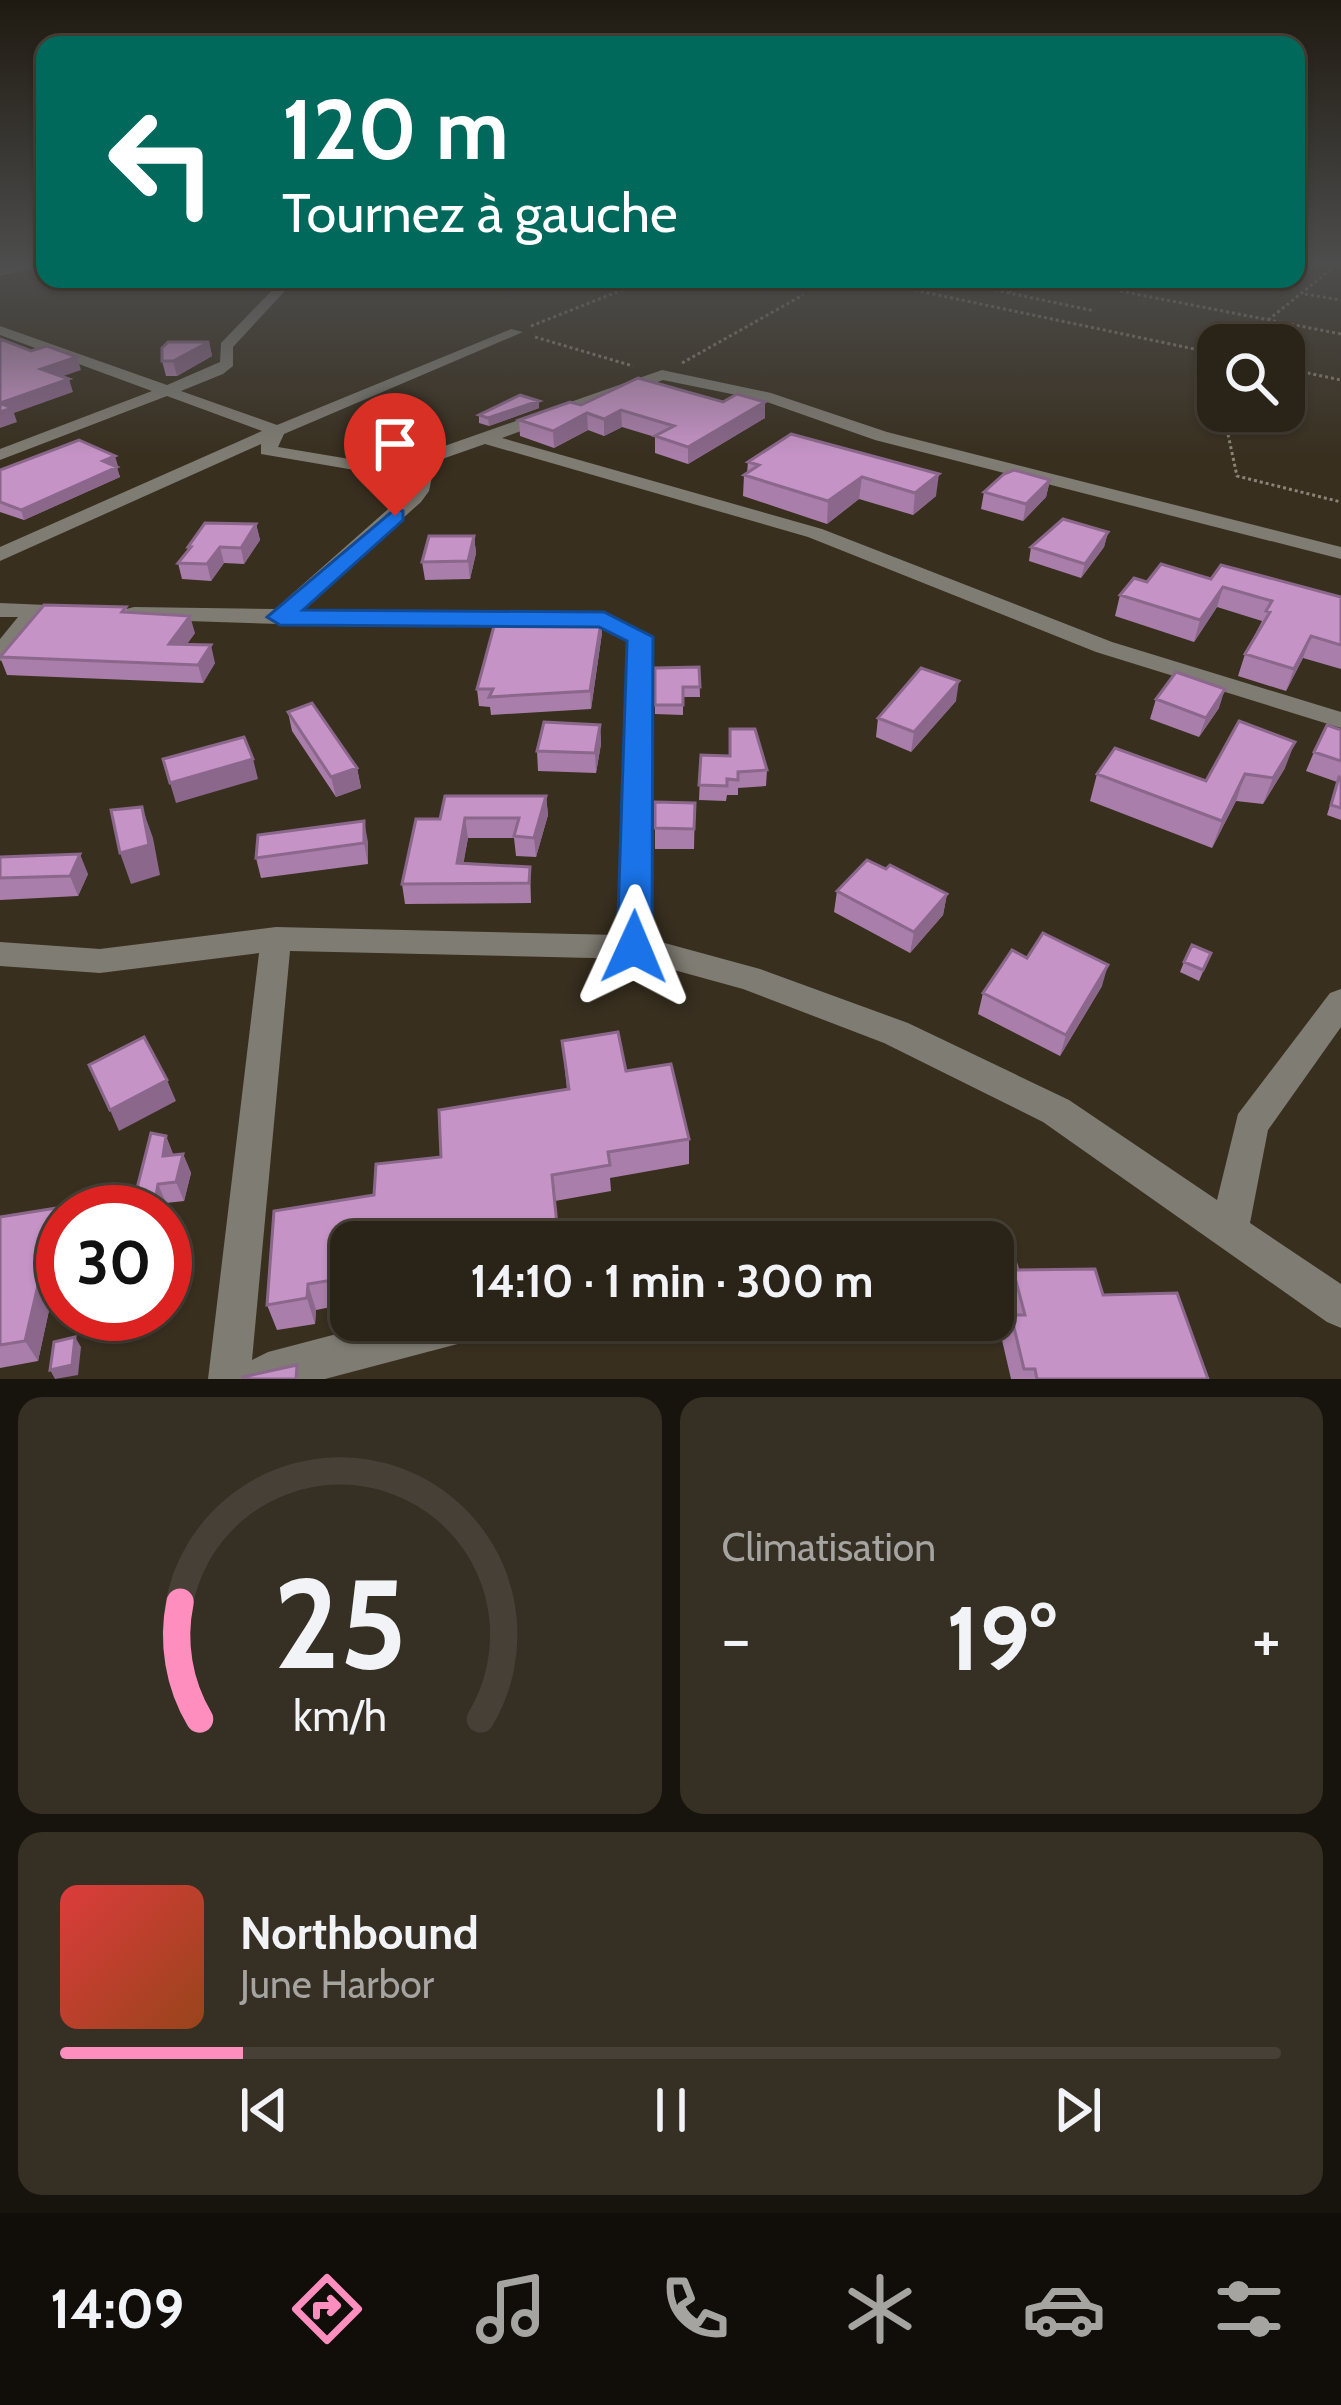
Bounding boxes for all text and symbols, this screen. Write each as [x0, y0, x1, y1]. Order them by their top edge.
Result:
text: 120 m [282, 78, 509, 180]
icon: left [84, 84, 240, 240]
text: Tournez à gauche [282, 180, 678, 246]
map controls [1197, 324, 1305, 432]
button: search [1197, 324, 1305, 432]
pin [344, 393, 446, 516]
icon: arrive [362, 411, 428, 477]
position arrow [571, 884, 697, 1010]
speed limit sign: 30 [36, 1185, 192, 1341]
text: 14:10 · 1 min · 300 m [471, 1254, 873, 1308]
text: Climatisation [722, 1523, 936, 1571]
text: 25 [273, 1548, 406, 1699]
text: 19° [946, 1583, 1056, 1693]
text: − [722, 1598, 751, 1679]
text: + [1252, 1598, 1281, 1679]
text: km/h [293, 1689, 387, 1741]
text: Northbound [240, 1906, 479, 1960]
text: June Harbor [240, 1960, 434, 2008]
icon: previous [231, 2077, 297, 2143]
icon: pause [638, 2077, 704, 2143]
icon: next [1045, 2077, 1111, 2143]
icon: directions [285, 2267, 369, 2351]
icon: music [469, 2267, 553, 2351]
icon: phone [653, 2267, 737, 2351]
icon: climate [838, 2267, 922, 2351]
icon: car [1022, 2267, 1106, 2351]
icon: filters [1207, 2267, 1291, 2351]
text: 14:09 [50, 2276, 184, 2342]

